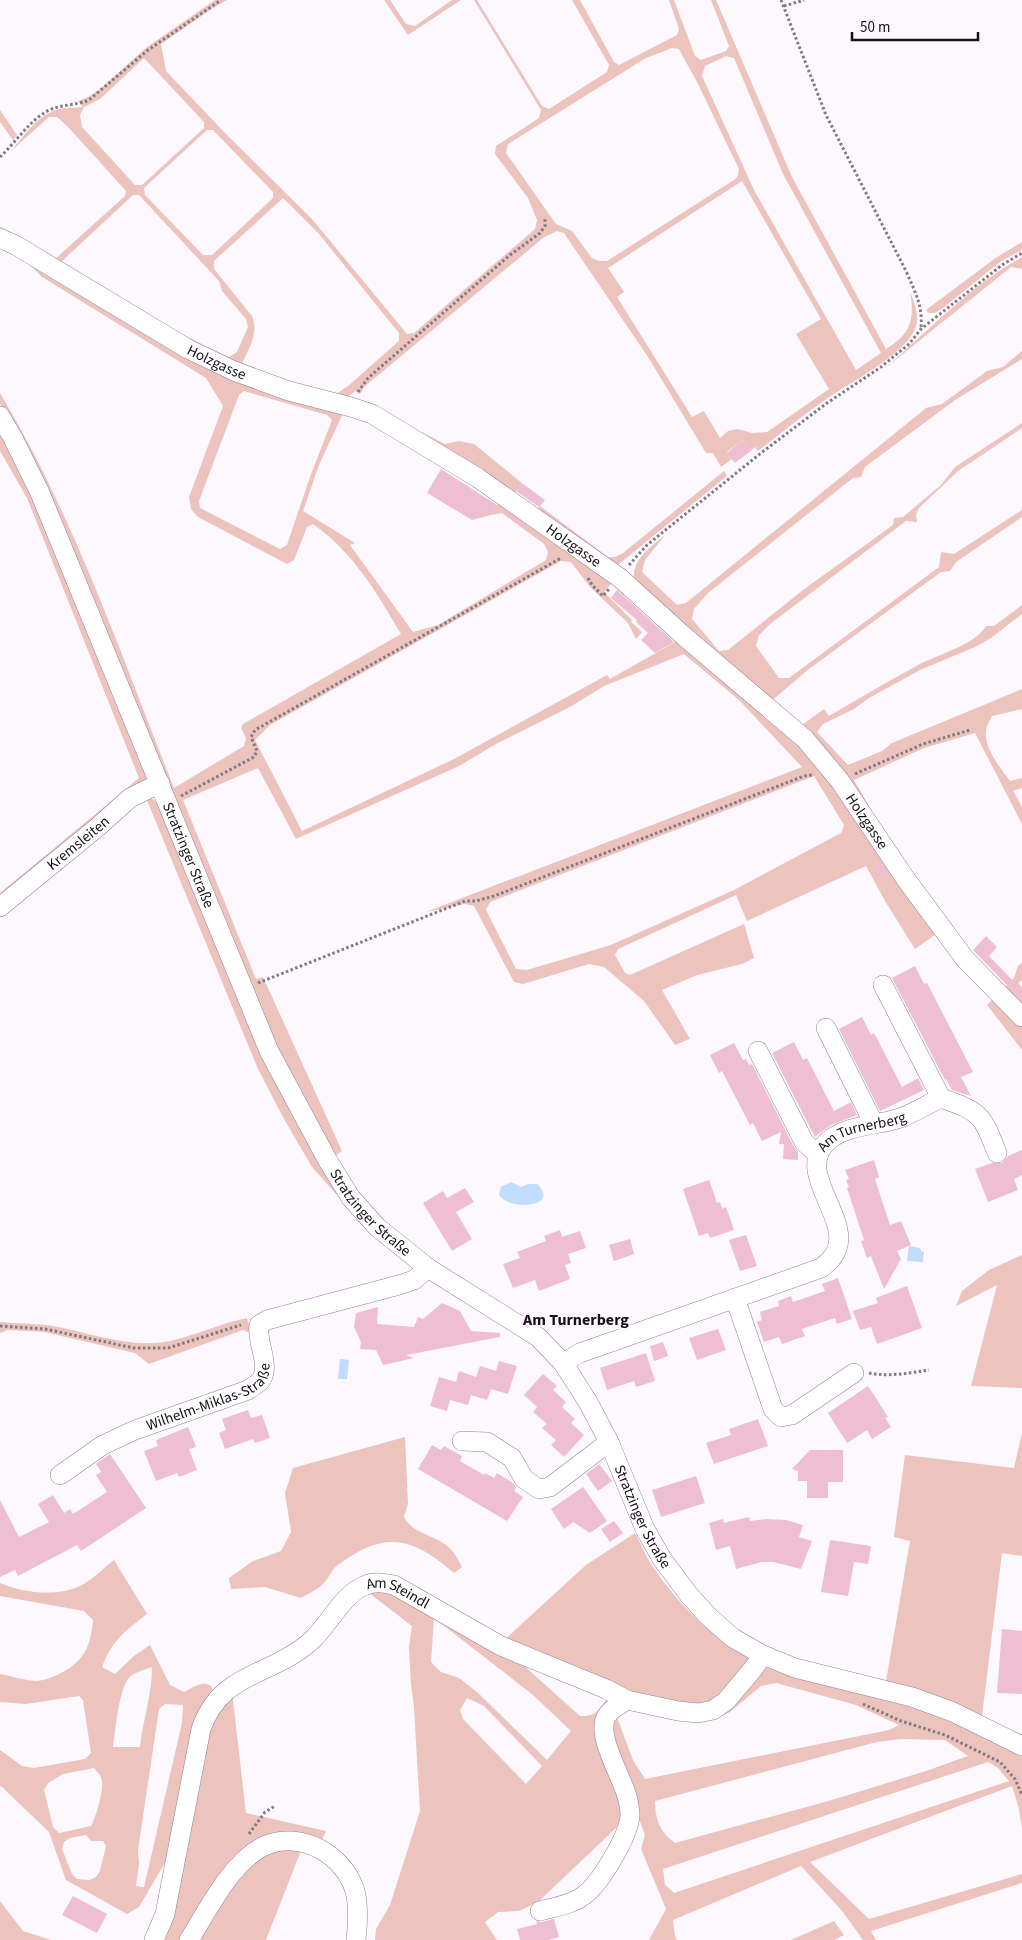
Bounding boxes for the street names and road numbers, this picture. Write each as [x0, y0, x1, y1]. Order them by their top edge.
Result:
street label: Holzgasse [183, 340, 249, 385]
street label: Holzgasse [542, 519, 605, 573]
street label: Holzgasse [840, 790, 893, 854]
street label: Stratzinger Straße [157, 799, 219, 911]
street label: Kremsleiten [43, 811, 114, 875]
street label: Am Turnerberg [812, 1107, 910, 1156]
street label: Stratzinger Straße [324, 1165, 415, 1261]
street label: Wilhelm-Miklas-Straße [143, 1363, 276, 1436]
street label: Stratzinger Straße [609, 1462, 676, 1573]
street label: Am Steindl [364, 1573, 433, 1614]

